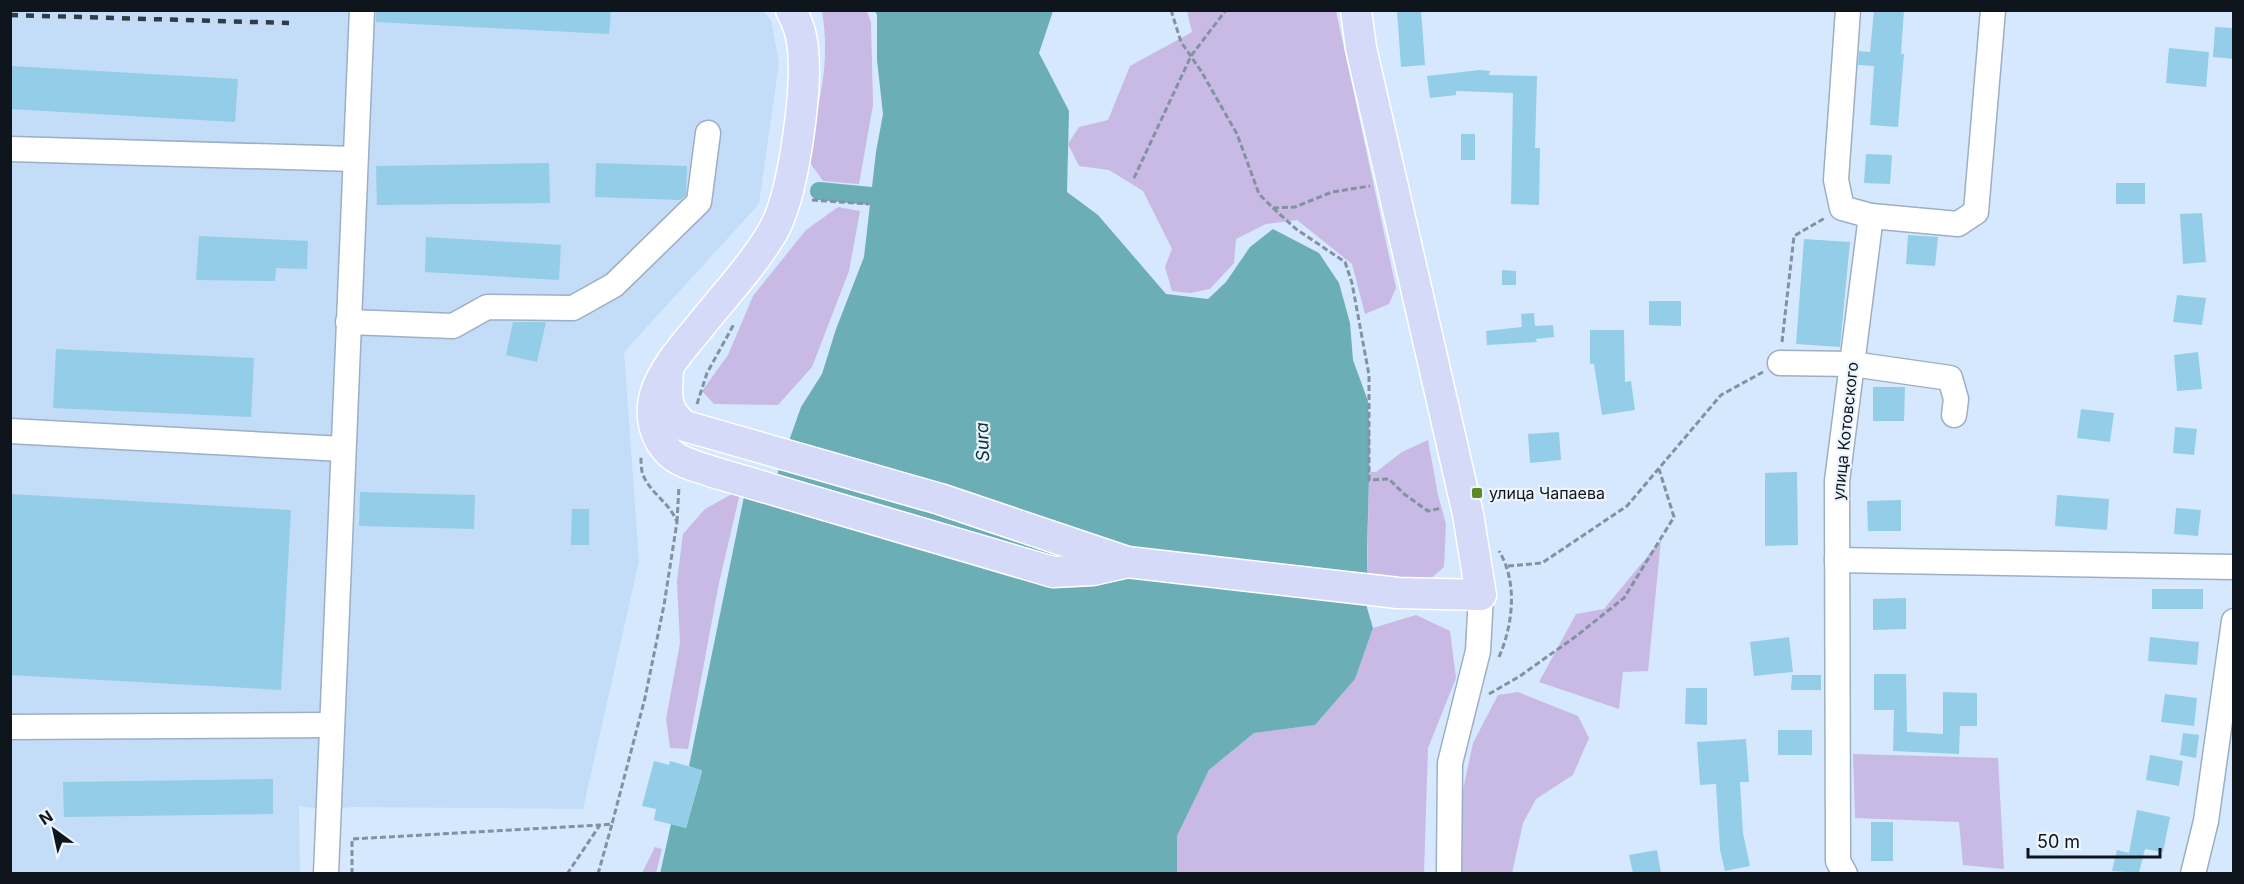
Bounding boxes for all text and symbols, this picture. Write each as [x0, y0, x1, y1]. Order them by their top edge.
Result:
street label: улица Котовского [1828, 361, 1862, 501]
water label: Sura [971, 422, 993, 462]
place label: улица Чапаева [1489, 483, 1605, 503]
marker: улица Чапаева [1470, 486, 1484, 500]
north arrow [24, 800, 84, 860]
text: N [35, 806, 56, 829]
scale bar [2028, 821, 2160, 859]
text: 50 m [2037, 831, 2080, 852]

